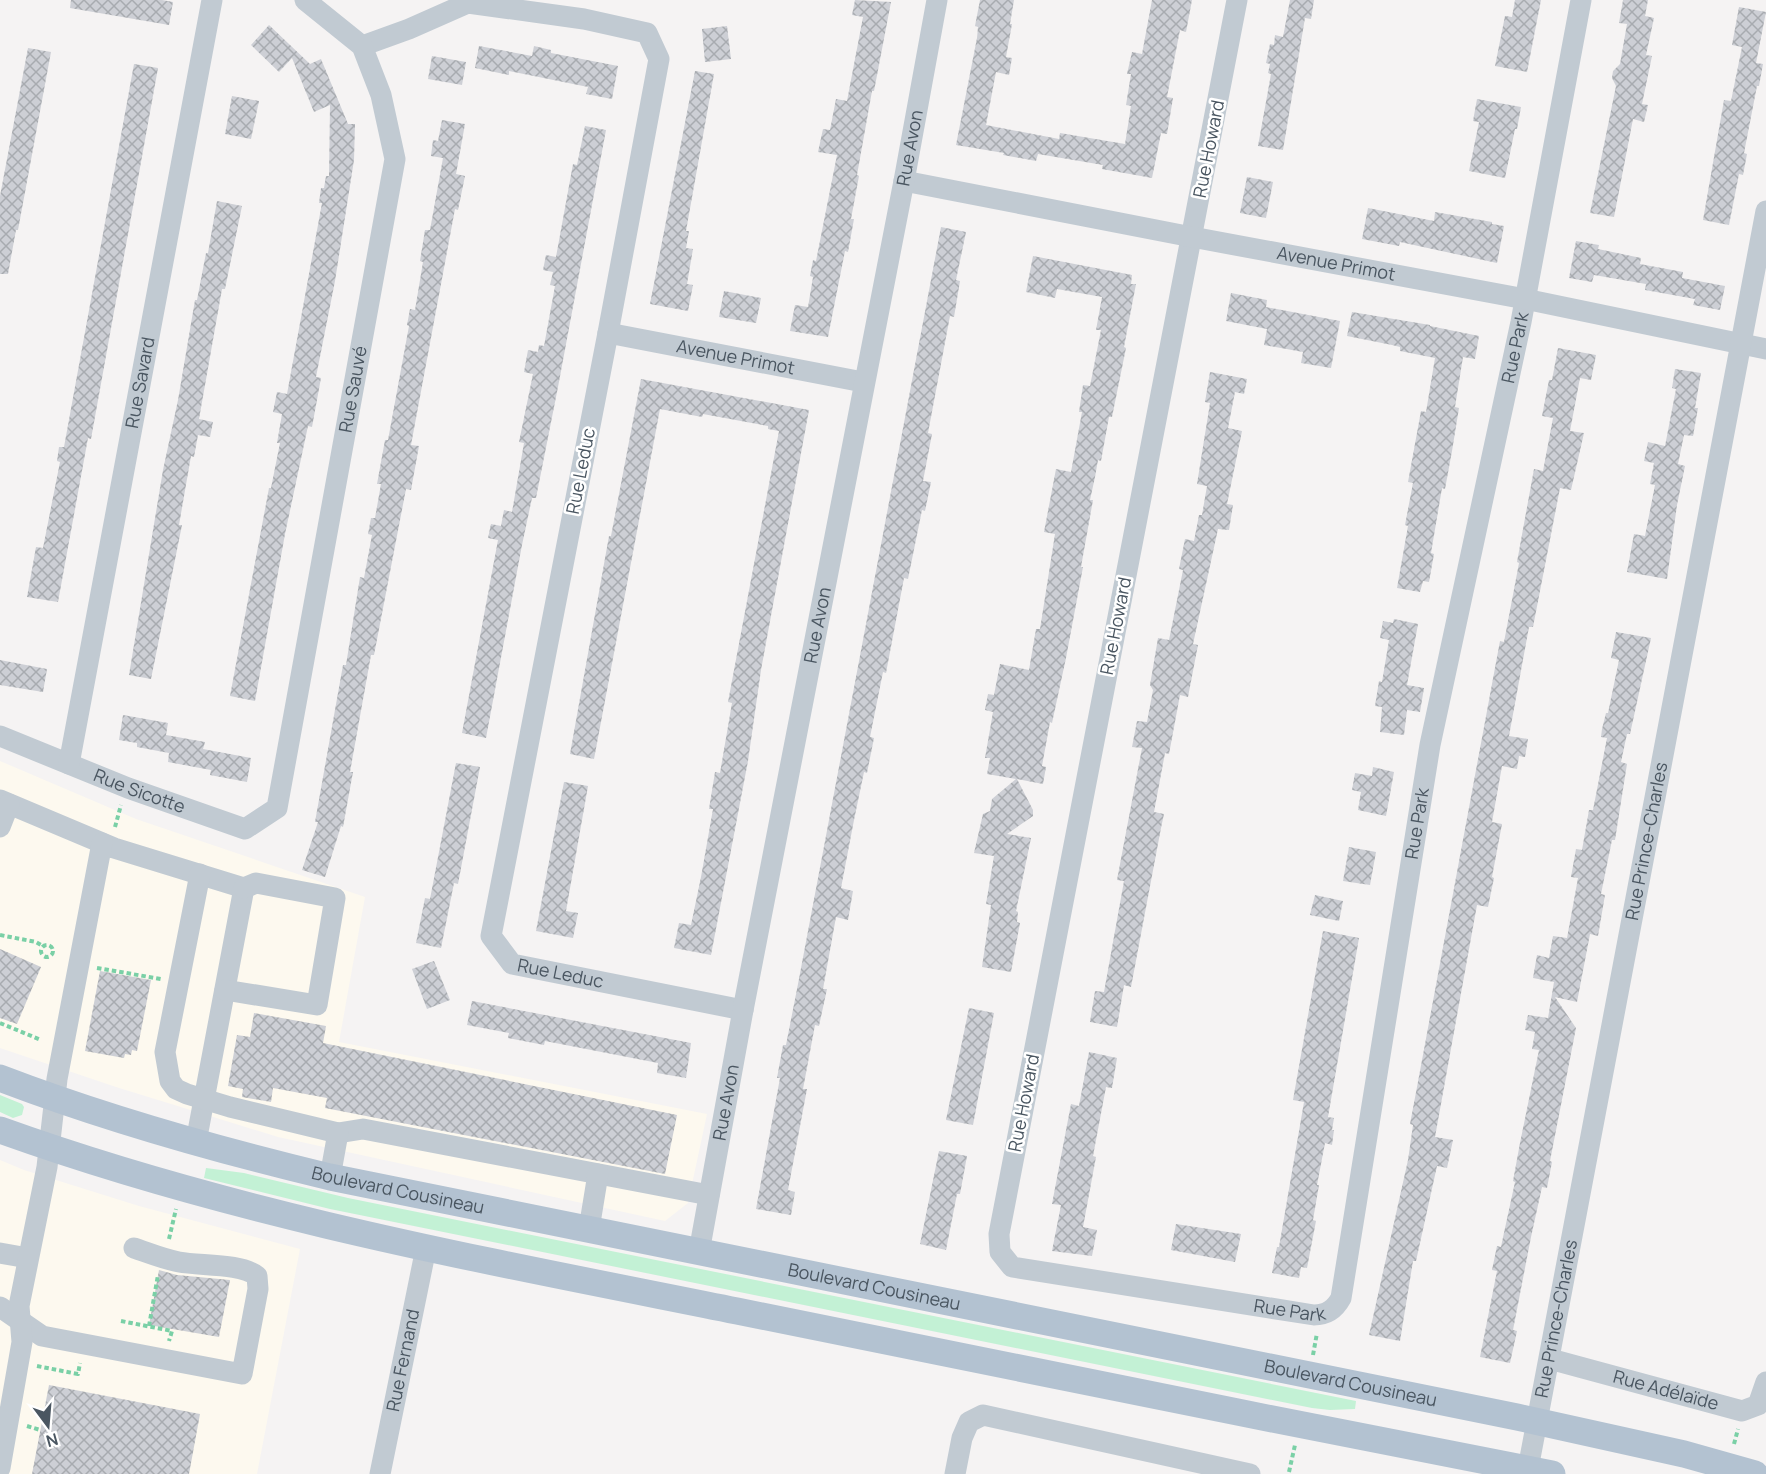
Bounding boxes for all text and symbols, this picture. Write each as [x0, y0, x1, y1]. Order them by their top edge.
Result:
street label: Rue Howard [1187, 98, 1229, 200]
street label: Rue Avon [890, 108, 928, 188]
street label: Avenue Primot [1275, 240, 1397, 286]
street label: Rue Park [1495, 309, 1534, 385]
street label: Avenue Primot [675, 333, 797, 380]
street label: Rue Savard [119, 335, 160, 430]
street label: Rue Sauvé [332, 344, 372, 434]
street label: Rue Leduc [560, 426, 600, 516]
street label: Rue Howard [1094, 575, 1136, 677]
street label: Rue Avon [798, 585, 836, 665]
street label: Rue Prince-Charles [1619, 760, 1672, 922]
street label: Rue Sicotte [90, 762, 189, 818]
street label: Rue Park [1399, 785, 1434, 861]
street label: Rue Leduc [515, 952, 606, 993]
street label: Rue Howard [1002, 1052, 1044, 1154]
street label: Rue Avon [707, 1062, 744, 1142]
street label: Boulevard Cousineau [309, 1160, 486, 1219]
street label: Rue Prince-Charles [1529, 1237, 1582, 1400]
street label: Boulevard Cousineau [786, 1257, 963, 1315]
street label: Rue Park [1252, 1293, 1329, 1326]
street label: Rue Fernand [380, 1307, 424, 1414]
street label: Boulevard Cousineau [1262, 1353, 1439, 1412]
street label: Rue Adélaïde [1611, 1364, 1722, 1415]
north arrow [18, 1396, 78, 1456]
text: N [44, 1428, 61, 1453]

